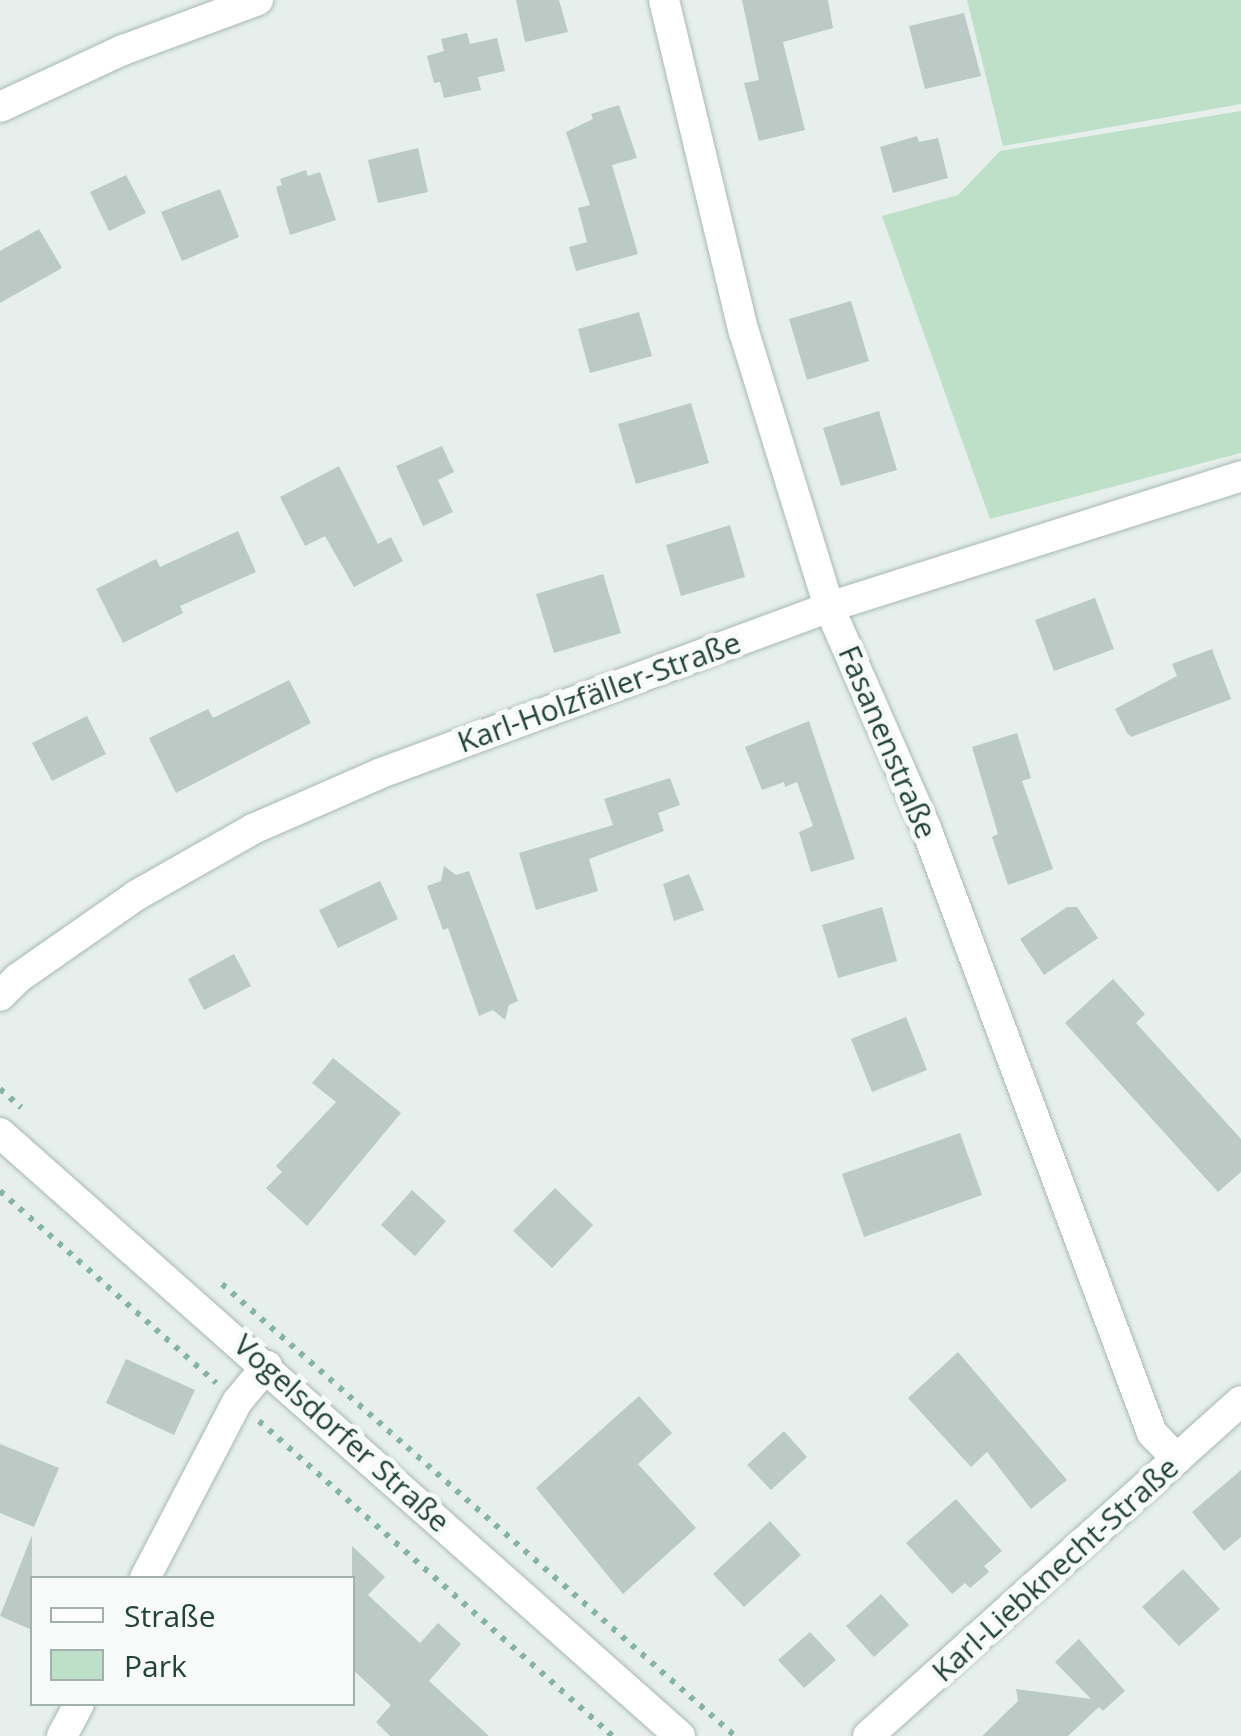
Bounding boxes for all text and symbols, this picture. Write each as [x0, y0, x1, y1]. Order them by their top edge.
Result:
street label: Karl-Holzfäller-Straße [453, 624, 745, 760]
street label: Fasanenstraße [831, 640, 945, 844]
street label: Vogelsdorfer Straße [227, 1327, 457, 1539]
street label: Karl-Liebknecht-Straße [925, 1449, 1185, 1689]
legend [30, 1576, 355, 1706]
text: Straße [124, 1595, 216, 1636]
text: Park [124, 1645, 187, 1686]

